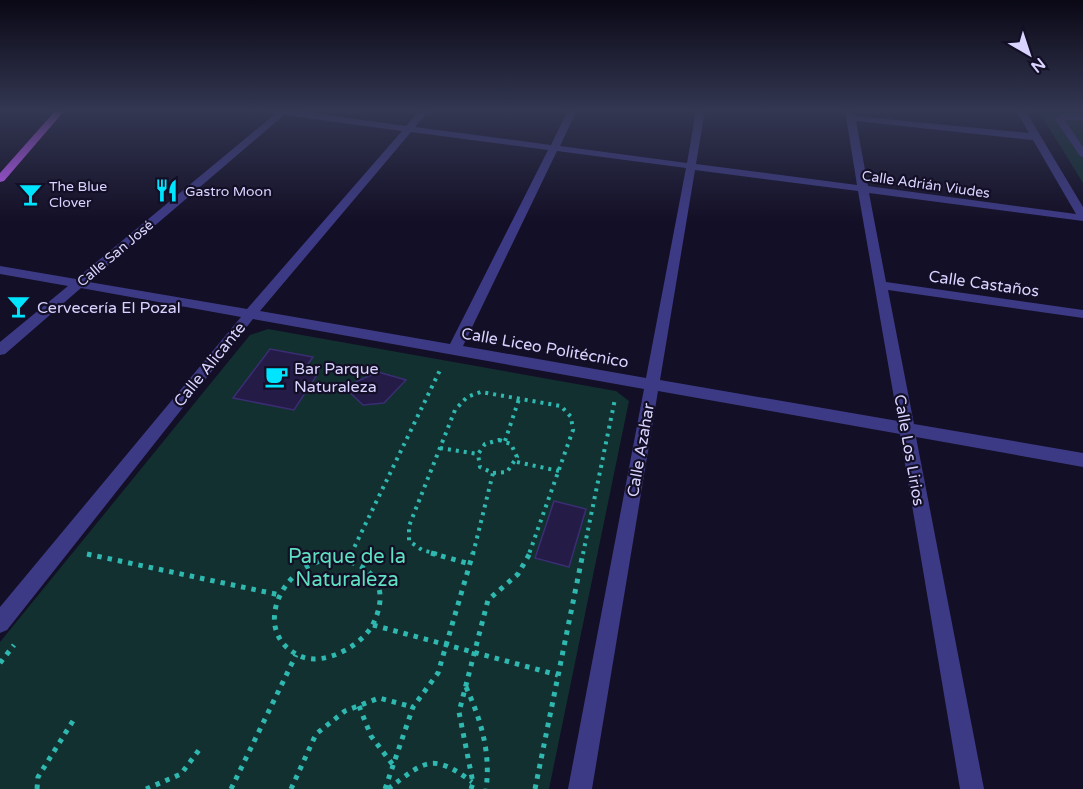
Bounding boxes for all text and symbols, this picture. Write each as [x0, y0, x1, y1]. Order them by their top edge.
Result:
north arrow [999, 24, 1059, 84]
text: N [1027, 53, 1049, 77]
street label: Calle Adrián Viudes [861, 167, 991, 202]
place label: The Blue Clover [49, 178, 107, 211]
restaurant icon: Gastro Moon [154, 178, 180, 204]
bar icon: The Blue Clover [18, 181, 44, 207]
place label: Gastro Moon [185, 183, 272, 200]
street label: Calle San José [74, 216, 157, 290]
street label: Calle Castaños [927, 266, 1040, 302]
bar icon: Cervecería El Pozal [6, 294, 32, 320]
place label: Cervecería El Pozal [37, 298, 181, 318]
street label: Calle Alicante [170, 318, 250, 411]
street label: Calle Liceo Politécnico [460, 323, 630, 373]
place label: Bar Parque Naturaleza [294, 359, 378, 397]
cafe icon: Bar Parque Naturaleza [263, 364, 289, 390]
street label: Calle Los Lirios [889, 393, 929, 507]
street label: Calle Azahar [623, 401, 659, 499]
park label: Parque de la Naturaleza [288, 545, 406, 592]

